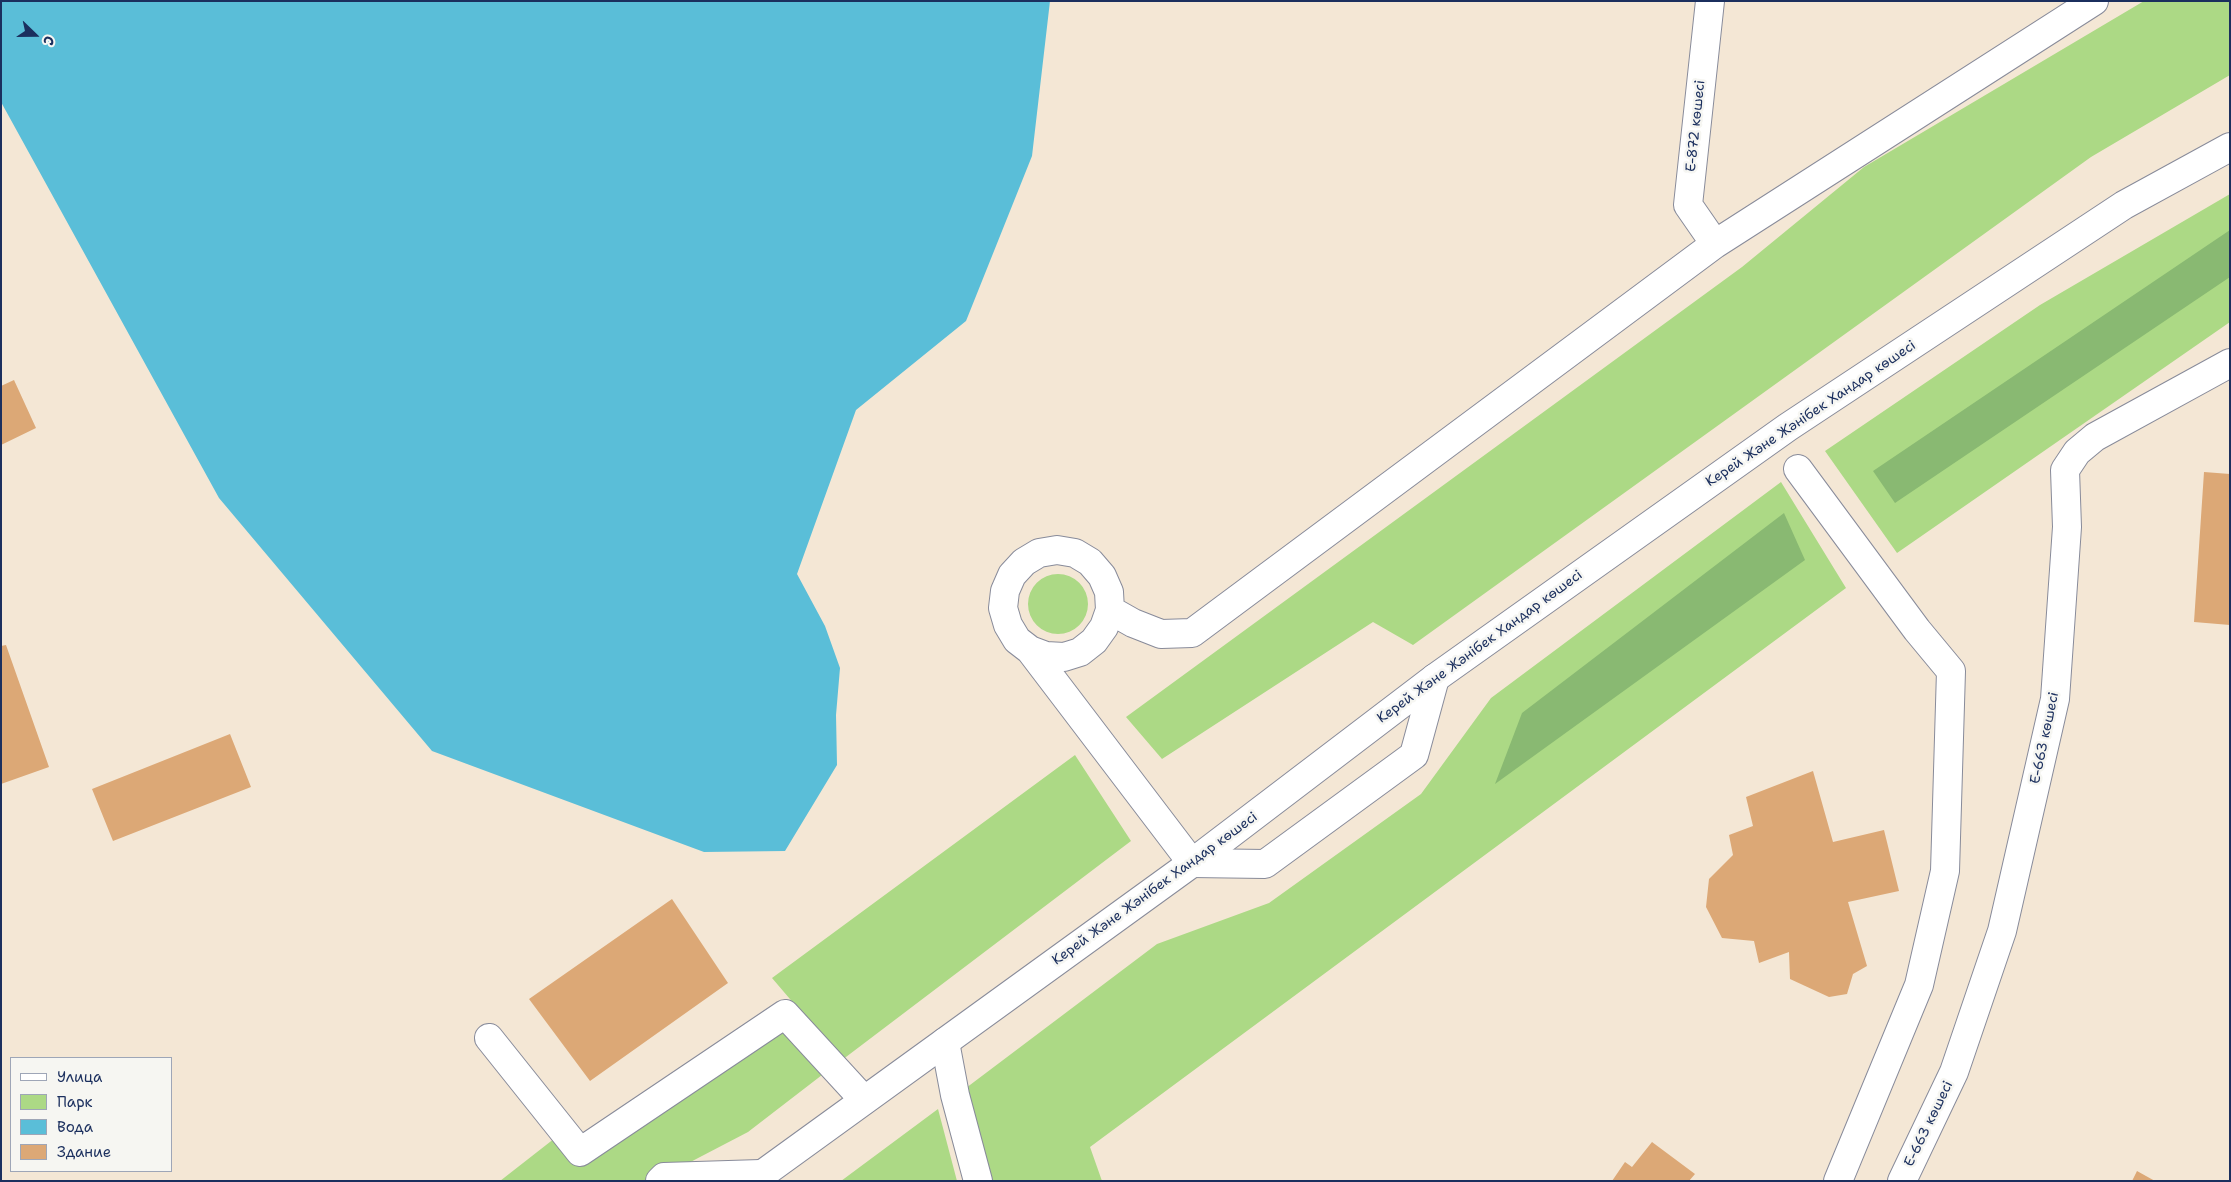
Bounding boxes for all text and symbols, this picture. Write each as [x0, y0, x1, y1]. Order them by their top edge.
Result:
north arrow [10, 10, 60, 60]
text: С [39, 33, 59, 48]
street label: Е-872 көшесі [1683, 79, 1709, 173]
street label: Керей Және Жәнібек Хандар көшесі [1703, 337, 1919, 491]
street label: Керей Және Жәнібек Хандар көшесі [1374, 567, 1586, 727]
street label: Е-663 көшесі [2027, 691, 2063, 785]
street label: Керей Және Жәнібек Хандар көшесі [1049, 809, 1261, 969]
legend [10, 1057, 172, 1172]
text: Улица [57, 1067, 102, 1087]
street label: Е-663 көшесі [1901, 1078, 1957, 1170]
text: Парк [57, 1092, 93, 1112]
text: Вода [57, 1117, 93, 1137]
text: Здание [57, 1142, 111, 1162]

